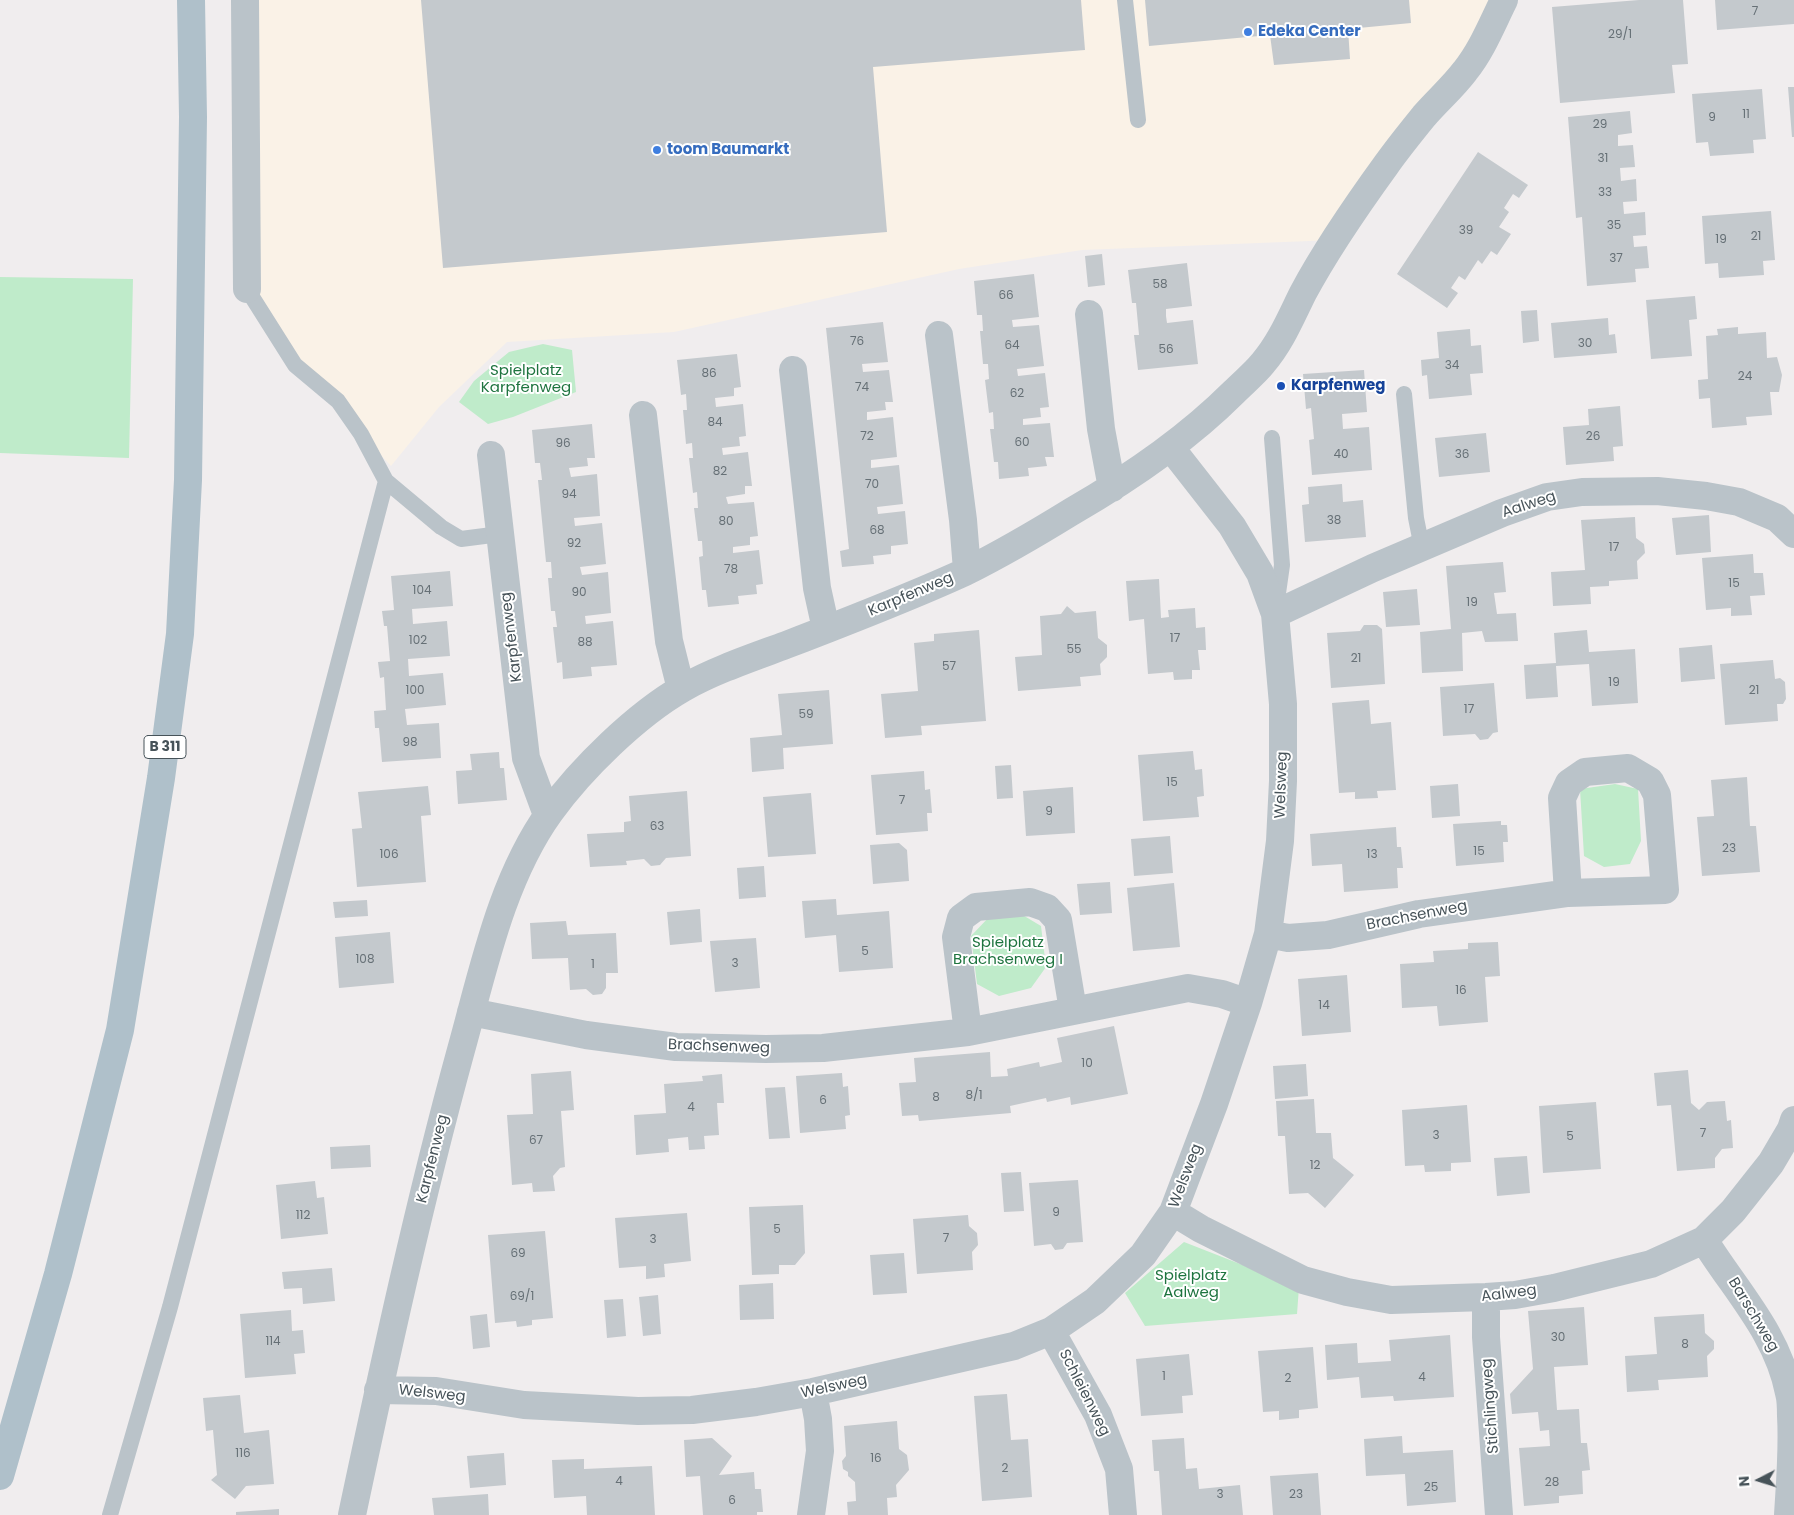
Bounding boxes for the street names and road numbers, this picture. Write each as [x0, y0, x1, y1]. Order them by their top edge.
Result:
street label: Aalweg [1500, 488, 1558, 522]
street label: Karpfenweg [866, 569, 956, 621]
street label: Karpfenweg [498, 591, 526, 683]
road number: B 311 [144, 736, 186, 759]
street label: Welsweg [1272, 751, 1292, 819]
street label: Brachsenweg [1365, 897, 1469, 935]
street label: Brachsenweg [668, 1036, 770, 1058]
street label: Karpfenweg [413, 1113, 453, 1205]
street label: Welsweg [1166, 1141, 1206, 1211]
street label: Barschweg [1724, 1275, 1782, 1355]
street label: Aalweg [1480, 1282, 1538, 1306]
street label: Schleienweg [1054, 1347, 1114, 1439]
street label: Stichlingweg [1479, 1358, 1503, 1454]
street label: Welsweg [799, 1371, 869, 1403]
street label: Welsweg [398, 1382, 466, 1406]

